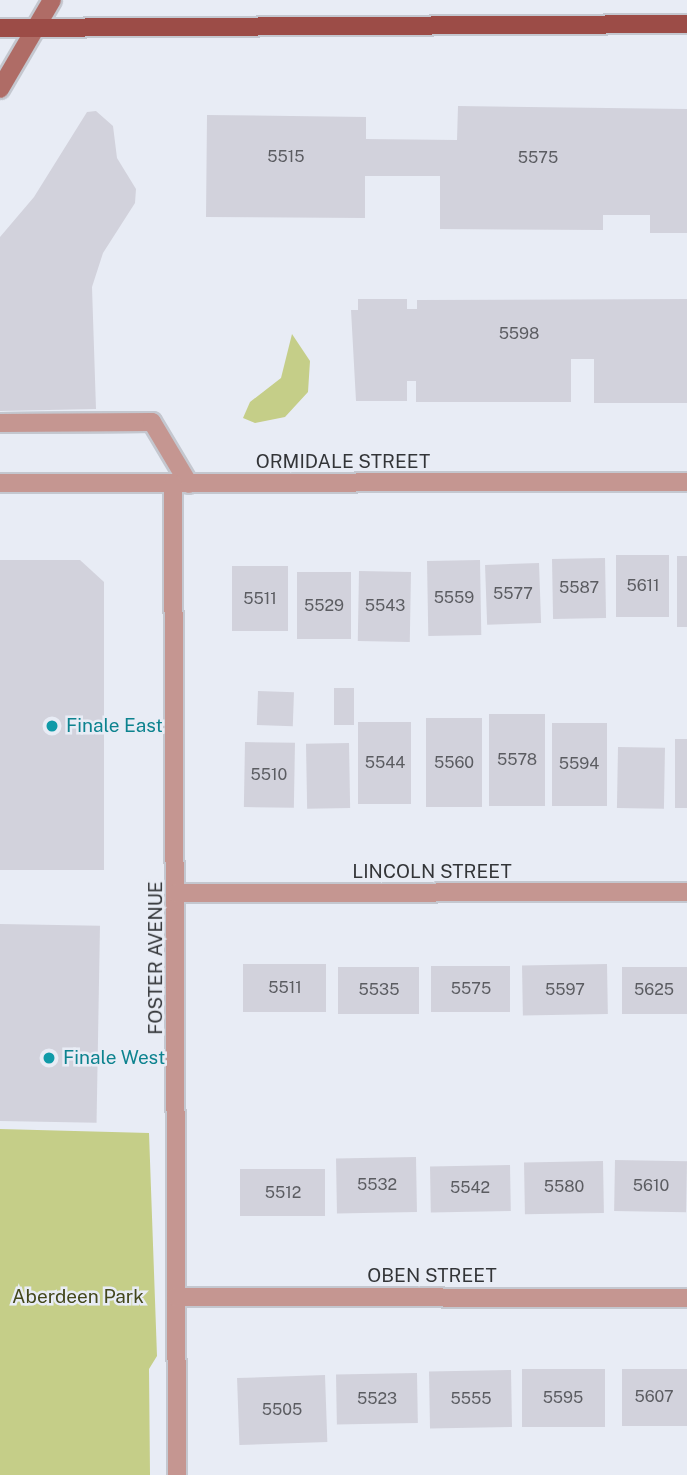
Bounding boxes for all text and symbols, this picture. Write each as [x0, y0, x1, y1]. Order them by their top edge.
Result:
house number: 5515 [267, 147, 305, 167]
house number: 5575 [518, 148, 558, 168]
house number: 5598 [499, 324, 539, 344]
street label: ORMIDALE STREET [256, 451, 430, 473]
house number: 5611 [626, 576, 660, 596]
house number: 5587 [559, 578, 599, 598]
house number: 5577 [493, 584, 533, 604]
house number: 5559 [434, 588, 474, 608]
house number: 5511 [243, 589, 277, 609]
house number: 5529 [304, 596, 344, 616]
house number: 5543 [365, 596, 405, 616]
place label: Finale East [66, 715, 163, 737]
marker: Finale East [44, 718, 60, 734]
house number: 5578 [497, 750, 537, 770]
house number: 5544 [365, 753, 405, 773]
house number: 5560 [434, 753, 474, 773]
house number: 5594 [559, 754, 599, 774]
house number: 5510 [251, 765, 287, 785]
street label: LINCOLN STREET [352, 861, 512, 883]
street label: FOSTER AVENUE [145, 881, 167, 1035]
house number: 5511 [268, 978, 302, 998]
house number: 5575 [451, 979, 491, 999]
house number: 5535 [359, 980, 399, 1000]
house number: 5597 [545, 980, 585, 1000]
house number: 5625 [634, 980, 674, 1000]
place label: Finale West [63, 1047, 166, 1069]
marker: Finale West [41, 1050, 57, 1066]
house number: 5532 [357, 1175, 397, 1195]
house number: 5610 [633, 1176, 669, 1196]
house number: 5580 [544, 1177, 584, 1197]
house number: 5542 [450, 1178, 490, 1198]
house number: 5512 [265, 1183, 301, 1203]
street label: OBEN STREET [367, 1265, 497, 1287]
park label: Aberdeen Park [12, 1286, 144, 1308]
house number: 5607 [634, 1387, 674, 1407]
house number: 5595 [543, 1388, 583, 1408]
house number: 5523 [357, 1389, 397, 1409]
house number: 5555 [451, 1389, 491, 1409]
house number: 5505 [262, 1400, 302, 1420]

